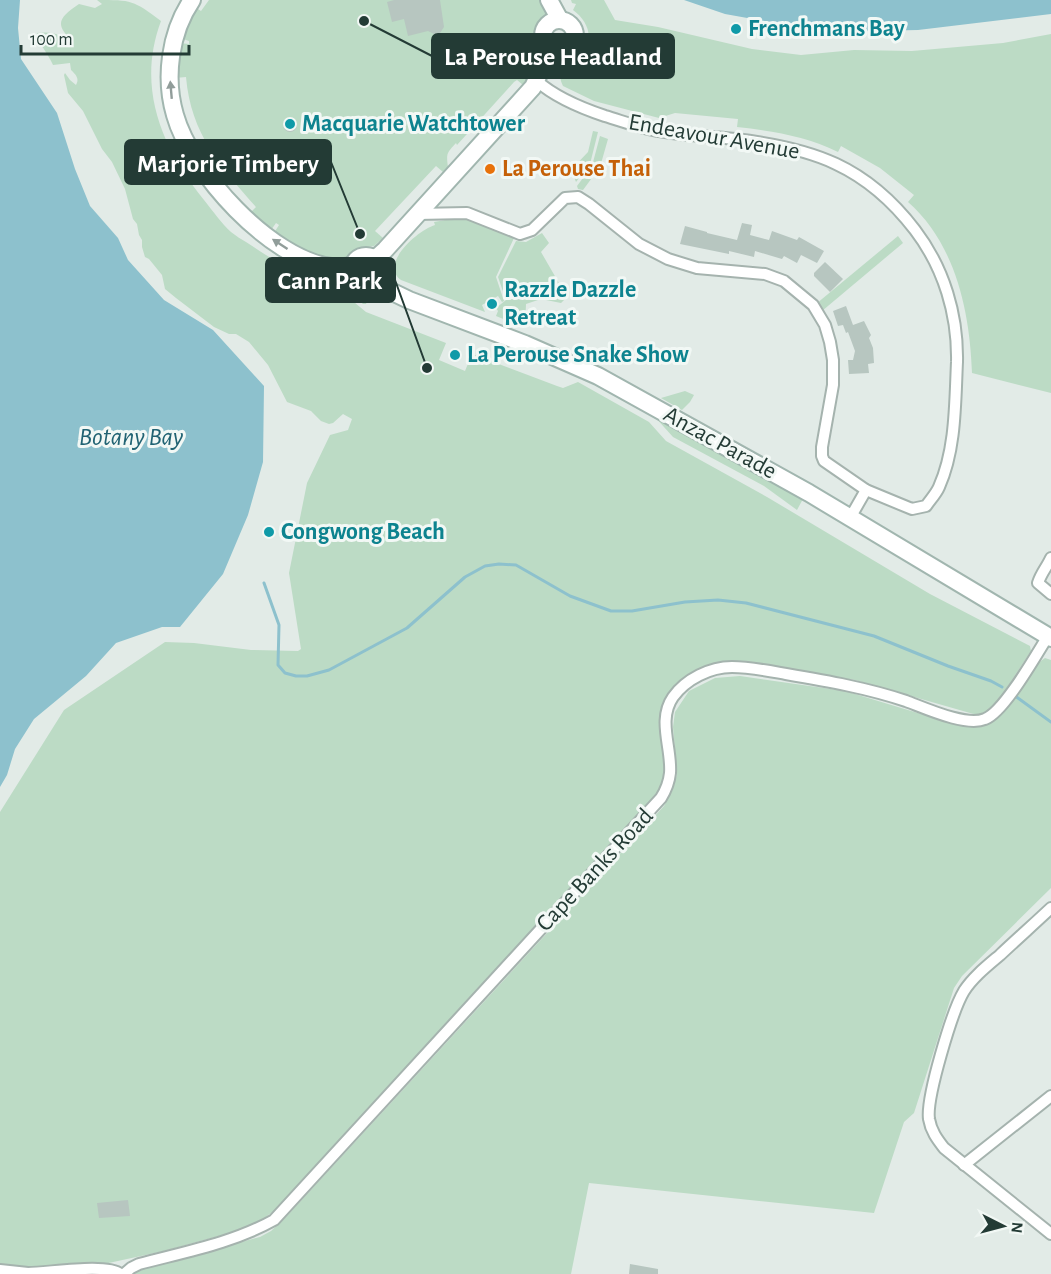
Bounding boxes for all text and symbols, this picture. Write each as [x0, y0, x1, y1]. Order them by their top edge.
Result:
place label: Frenchmans Bay [748, 17, 905, 41]
scale bar [21, 18, 189, 56]
marker: Frenchmans Bay [729, 22, 743, 36]
text: 100 m [30, 31, 73, 49]
callout: La Perouse Headland [432, 34, 674, 78]
text: La Perouse Headland [444, 44, 662, 70]
one-way arrow [166, 80, 176, 99]
street label: Endeavour Avenue [627, 110, 801, 164]
place label: Macquarie Watchtower [302, 112, 526, 136]
marker: Macquarie Watchtower [283, 117, 297, 131]
callout: Marjorie Timbery [125, 140, 331, 184]
text: Marjorie Timbery [137, 151, 319, 177]
place label: La Perouse Thai [502, 157, 651, 181]
marker: La Perouse Thai [483, 162, 497, 176]
one-way arrow [271, 239, 288, 250]
callout: Cann Park [266, 258, 395, 302]
text: Cann Park [278, 268, 383, 294]
place label: Razzle Dazzle Retreat [504, 278, 636, 330]
marker: Razzle Dazzle Retreat [485, 297, 499, 311]
place label: La Perouse Snake Show [467, 343, 689, 367]
marker: La Perouse Snake Show [448, 348, 462, 362]
street label: Anzac Parade [660, 402, 780, 484]
water label: Botany Bay [79, 424, 183, 450]
place label: Congwong Beach [281, 520, 445, 544]
marker: Congwong Beach [262, 525, 276, 539]
street label: Cape Banks Road [532, 804, 658, 936]
north arrow [973, 1196, 1033, 1256]
text: N [1008, 1221, 1025, 1234]

